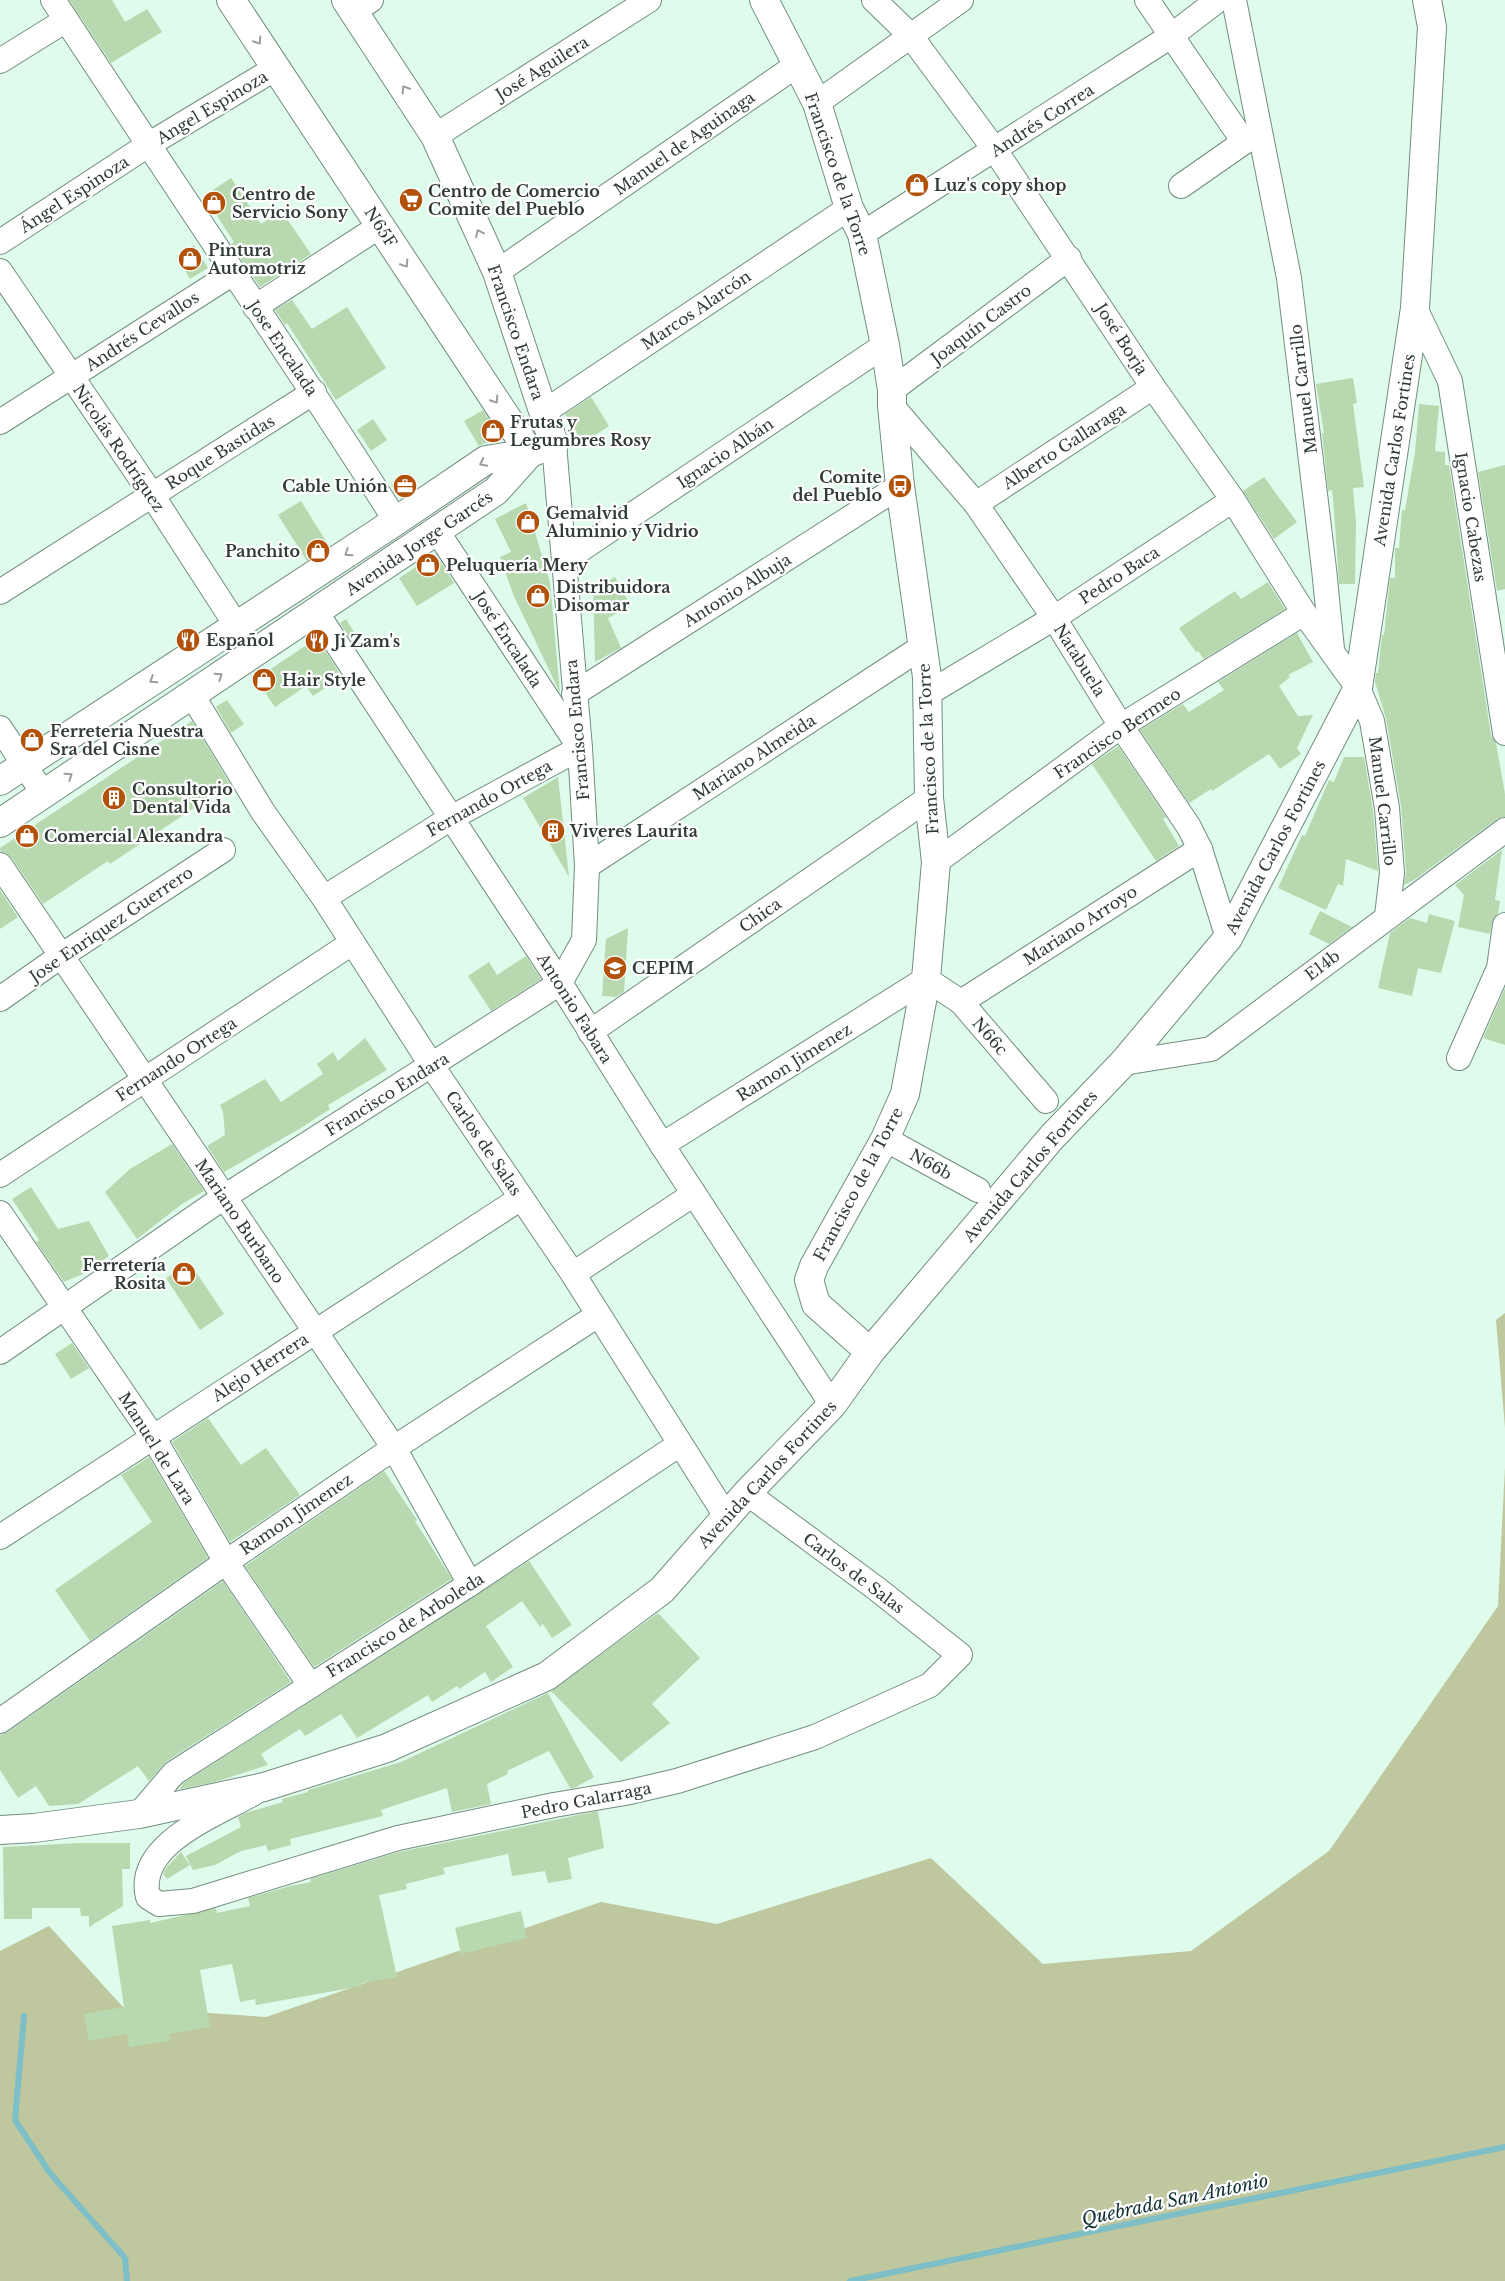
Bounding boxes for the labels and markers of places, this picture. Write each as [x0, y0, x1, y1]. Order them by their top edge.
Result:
shop icon: Luz's copy shop [904, 172, 930, 198]
place label: Luz's copy shop [934, 175, 1066, 195]
place label: Centro de Comercio Comite del Pueblo [428, 181, 600, 219]
place label: Centro de Servicio Sony [232, 184, 349, 222]
supermarket icon: Centro de Comercio Comite del Pueblo [398, 187, 424, 213]
shop icon: Centro de Servicio Sony [201, 190, 227, 216]
place label: Pintura Automotriz [207, 240, 306, 278]
shop icon: Pintura Automotriz [177, 246, 203, 272]
place label: Frutas y Legumbres Rosy [510, 412, 652, 450]
shop icon: Frutas y Legumbres Rosy [480, 418, 506, 444]
place label: Comite del Pueblo [792, 467, 882, 505]
office icon: Cable Unión [392, 473, 418, 499]
bus stop icon: Comite del Pueblo [887, 473, 913, 499]
place label: Cable Unión [282, 476, 388, 496]
place label: Gemalvid Aluminio y Vidrio [545, 503, 698, 541]
shop icon: Gemalvid Aluminio y Vidrio [515, 509, 541, 535]
shop icon: Panchito [305, 538, 331, 564]
place label: Panchito [225, 541, 300, 561]
shop icon: Peluquería Mery [415, 552, 441, 578]
place label: Peluquería Mery [446, 555, 588, 575]
place label: Distribuidora Disomar [556, 577, 671, 615]
shop icon: Distribuidora Disomar [525, 583, 551, 609]
restaurant icon: Español [175, 627, 201, 653]
restaurant icon: Ji Zam's [304, 628, 330, 654]
place label: Español [206, 630, 274, 650]
place label: Ji Zam's [331, 631, 400, 651]
shop icon: Hair Style [251, 667, 277, 693]
place label: Hair Style [282, 670, 366, 690]
place label: Ferreteria Nuestra Sra del Cisne [50, 721, 204, 759]
shop icon: Ferreteria Nuestra Sra del Cisne [19, 727, 45, 753]
place label: Consultorio Dental Vida [132, 779, 233, 817]
building icon: Consultorio Dental Vida [101, 785, 127, 811]
building icon: Viveres Laurita [540, 818, 566, 844]
place label: Viveres Laurita [569, 821, 698, 841]
shop icon: Comercial Alexandra [14, 823, 40, 849]
place label: Comercial Alexandra [44, 826, 223, 846]
school or university icon: CEPIM [602, 955, 628, 981]
place label: CEPIM [632, 958, 694, 978]
place label: Ferretería Rosita [83, 1255, 166, 1293]
shop icon: Ferretería Rosita [171, 1261, 197, 1287]

